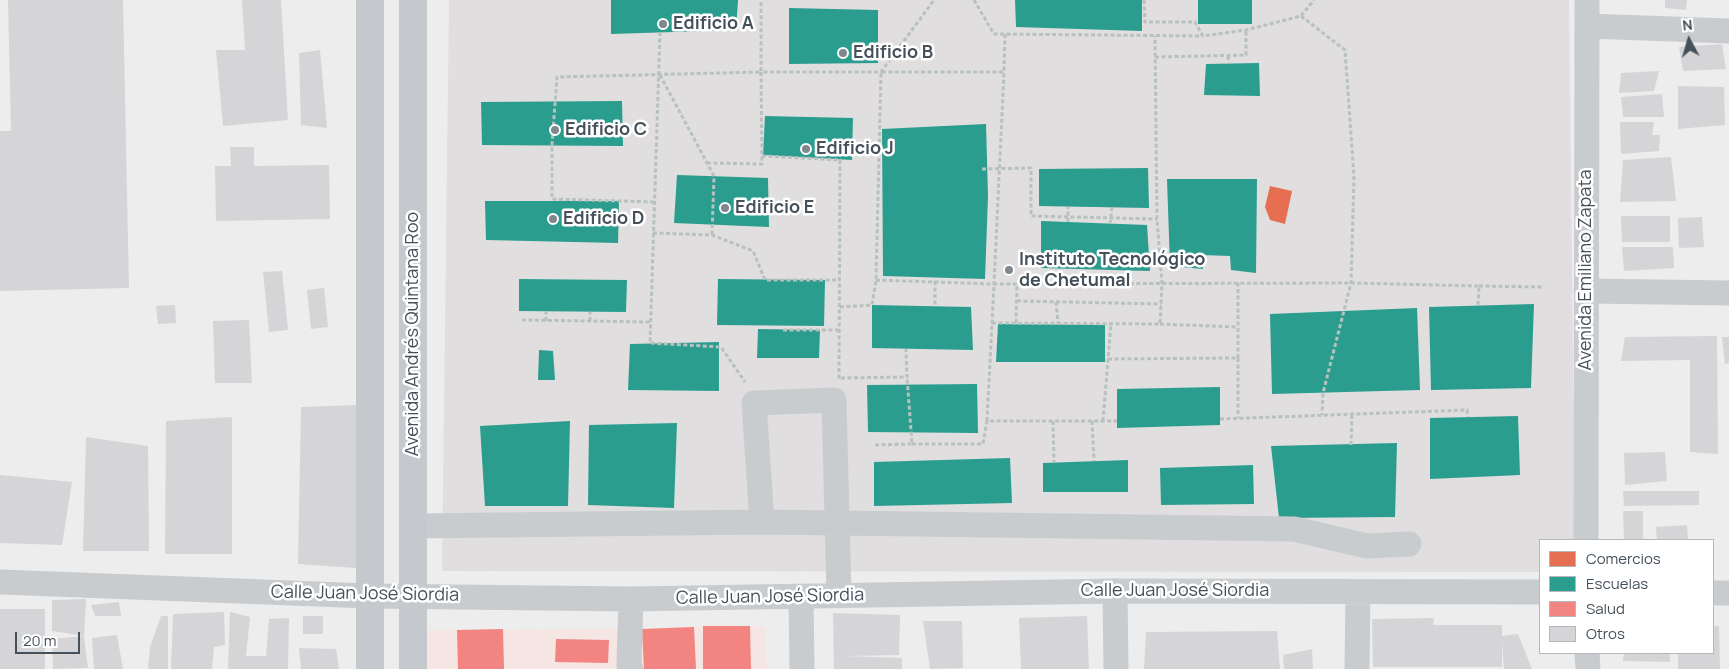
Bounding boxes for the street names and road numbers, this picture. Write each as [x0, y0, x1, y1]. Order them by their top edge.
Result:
street label: Avenida Emiliano Zapata [1575, 170, 1597, 370]
street label: Avenida Andrés Quintana Roo [402, 212, 424, 456]
street label: Calle Juan José Siordia [1081, 580, 1269, 602]
street label: Calle Juan José Siordia [271, 582, 459, 606]
street label: Calle Juan José Siordia [676, 585, 864, 609]

